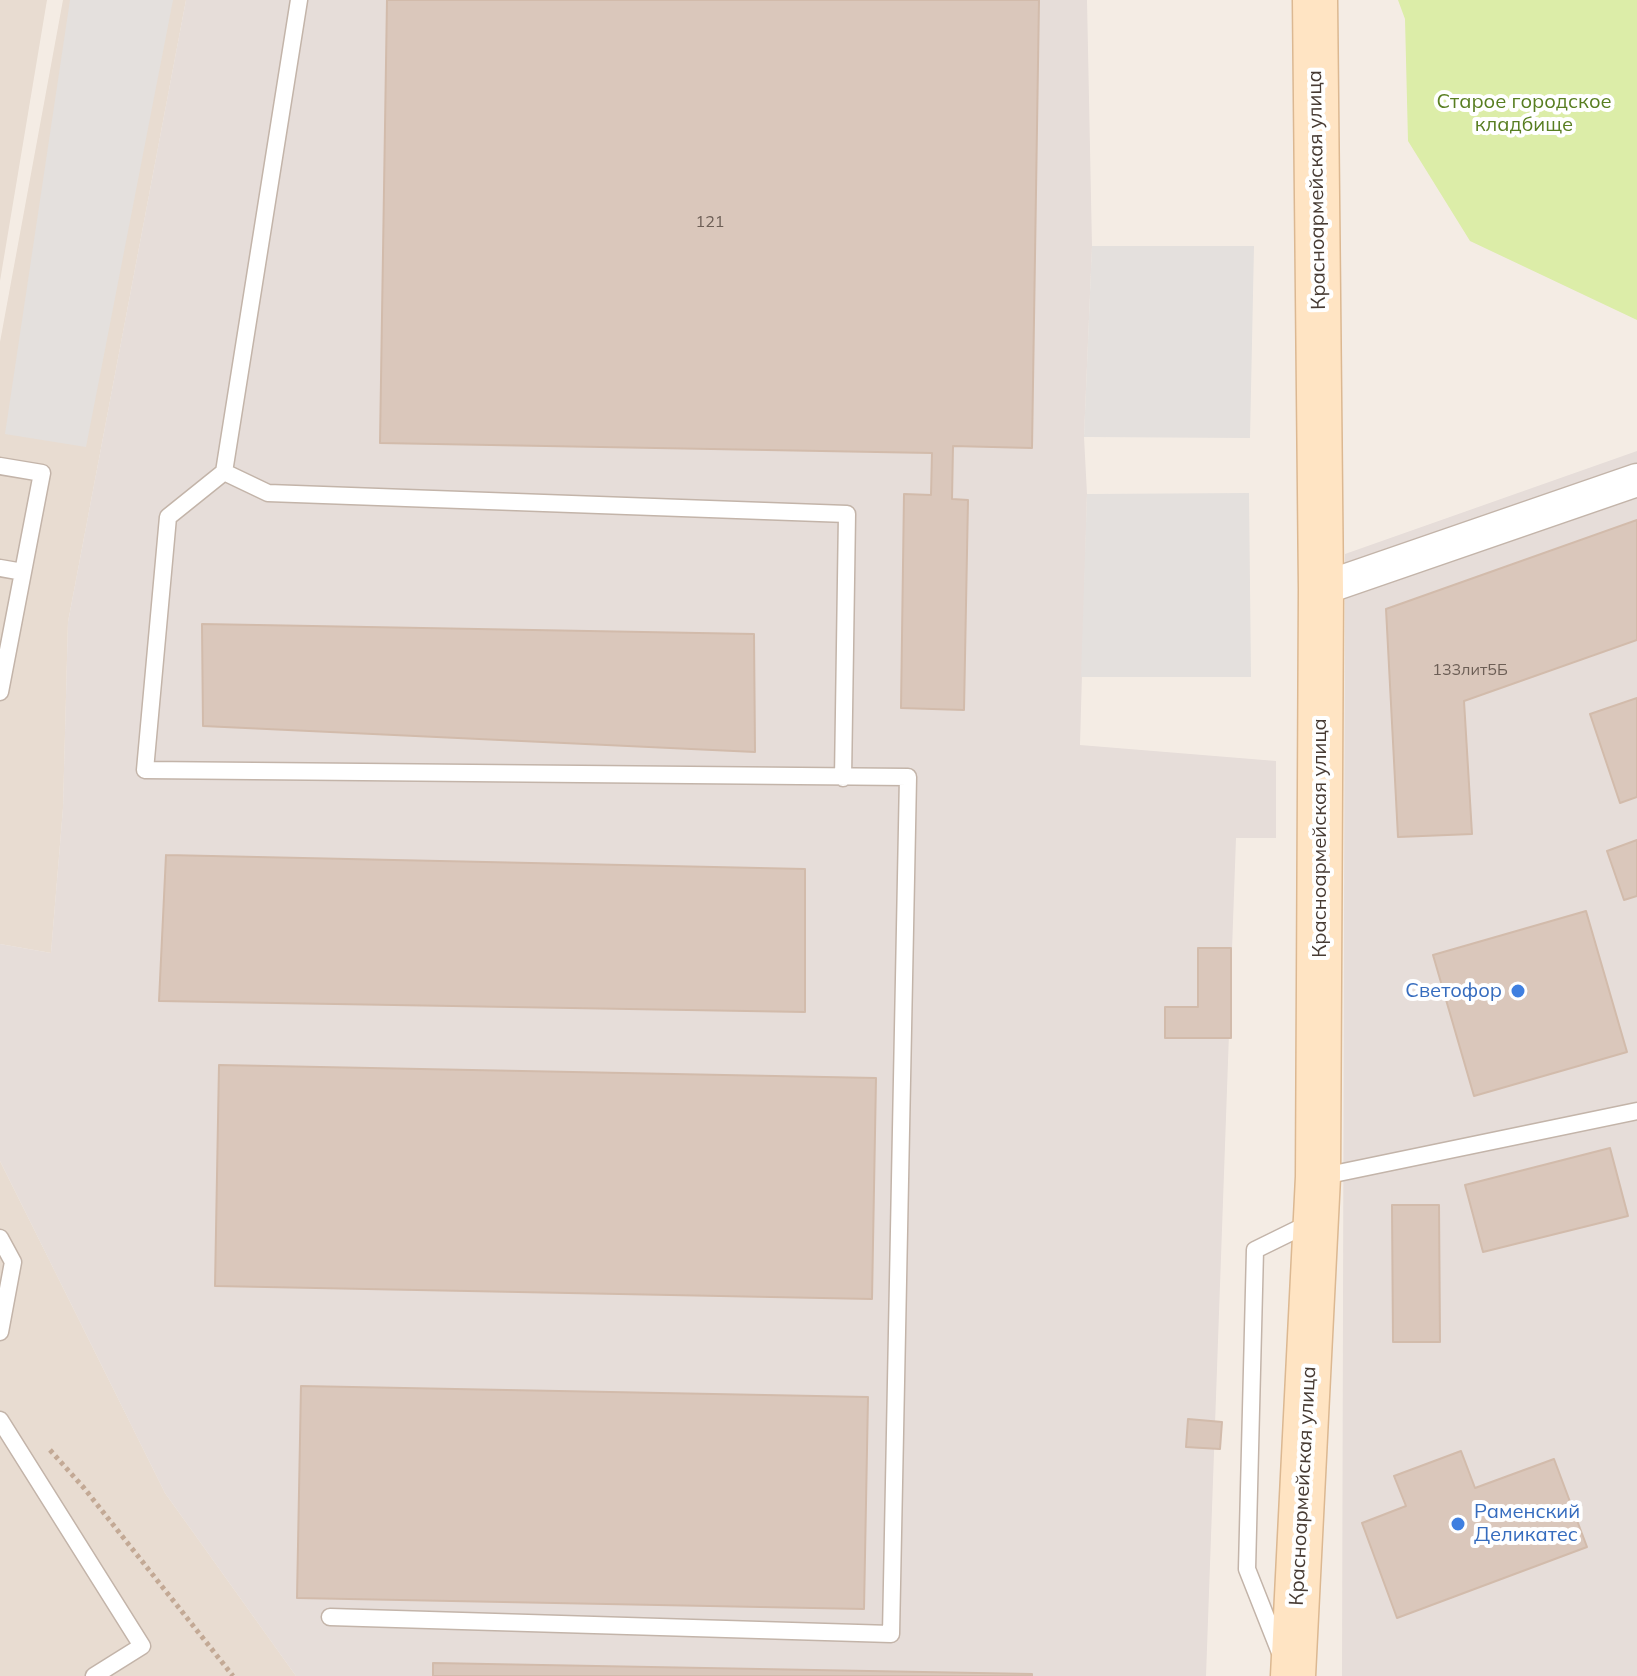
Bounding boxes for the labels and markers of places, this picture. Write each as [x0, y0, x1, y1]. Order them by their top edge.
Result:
place label: Светофор [1405, 979, 1502, 1003]
marker: Светофор [1509, 982, 1527, 1000]
place label: Раменский Деликатес [1474, 1500, 1580, 1547]
marker: Раменский Деликатес [1449, 1515, 1467, 1533]

